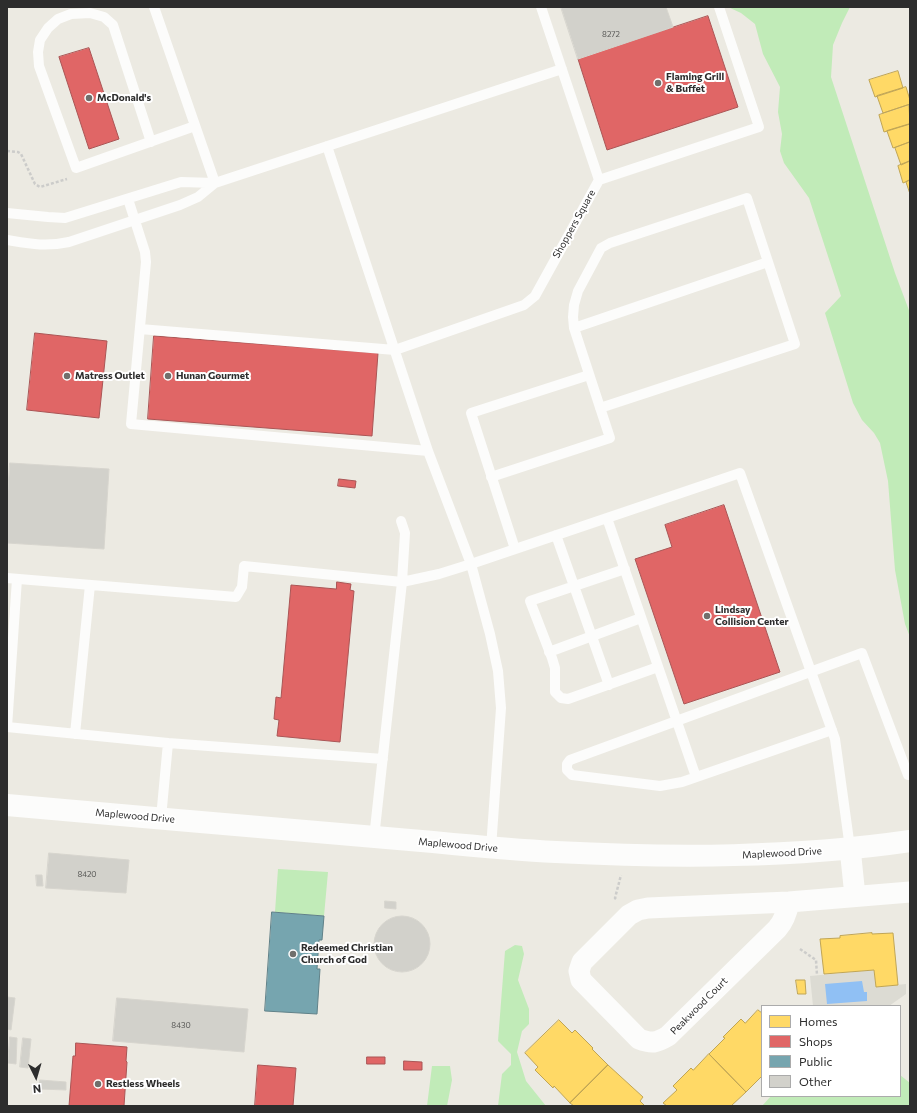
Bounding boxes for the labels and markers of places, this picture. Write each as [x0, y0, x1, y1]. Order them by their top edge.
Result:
place label: Flaming Grill & Buffet [666, 71, 724, 94]
marker: Flaming Grill & Buffet [653, 78, 663, 88]
place label: McDonald's [97, 92, 151, 104]
marker: McDonald's [84, 93, 94, 103]
place label: Matress Outlet [75, 370, 145, 382]
place label: Hunan Gourmet [176, 370, 249, 382]
marker: Matress Outlet [62, 371, 72, 381]
marker: Hunan Gourmet [163, 371, 173, 381]
place label: Lindsay Collision Center [715, 604, 789, 628]
marker: Lindsay Collision Center [702, 611, 712, 621]
place label: Redeemed Christian Church of God [301, 942, 393, 966]
marker: Redeemed Christian Church of God [288, 949, 298, 959]
place label: Restless Wheels [106, 1078, 180, 1090]
marker: Restless Wheels [93, 1079, 103, 1089]

